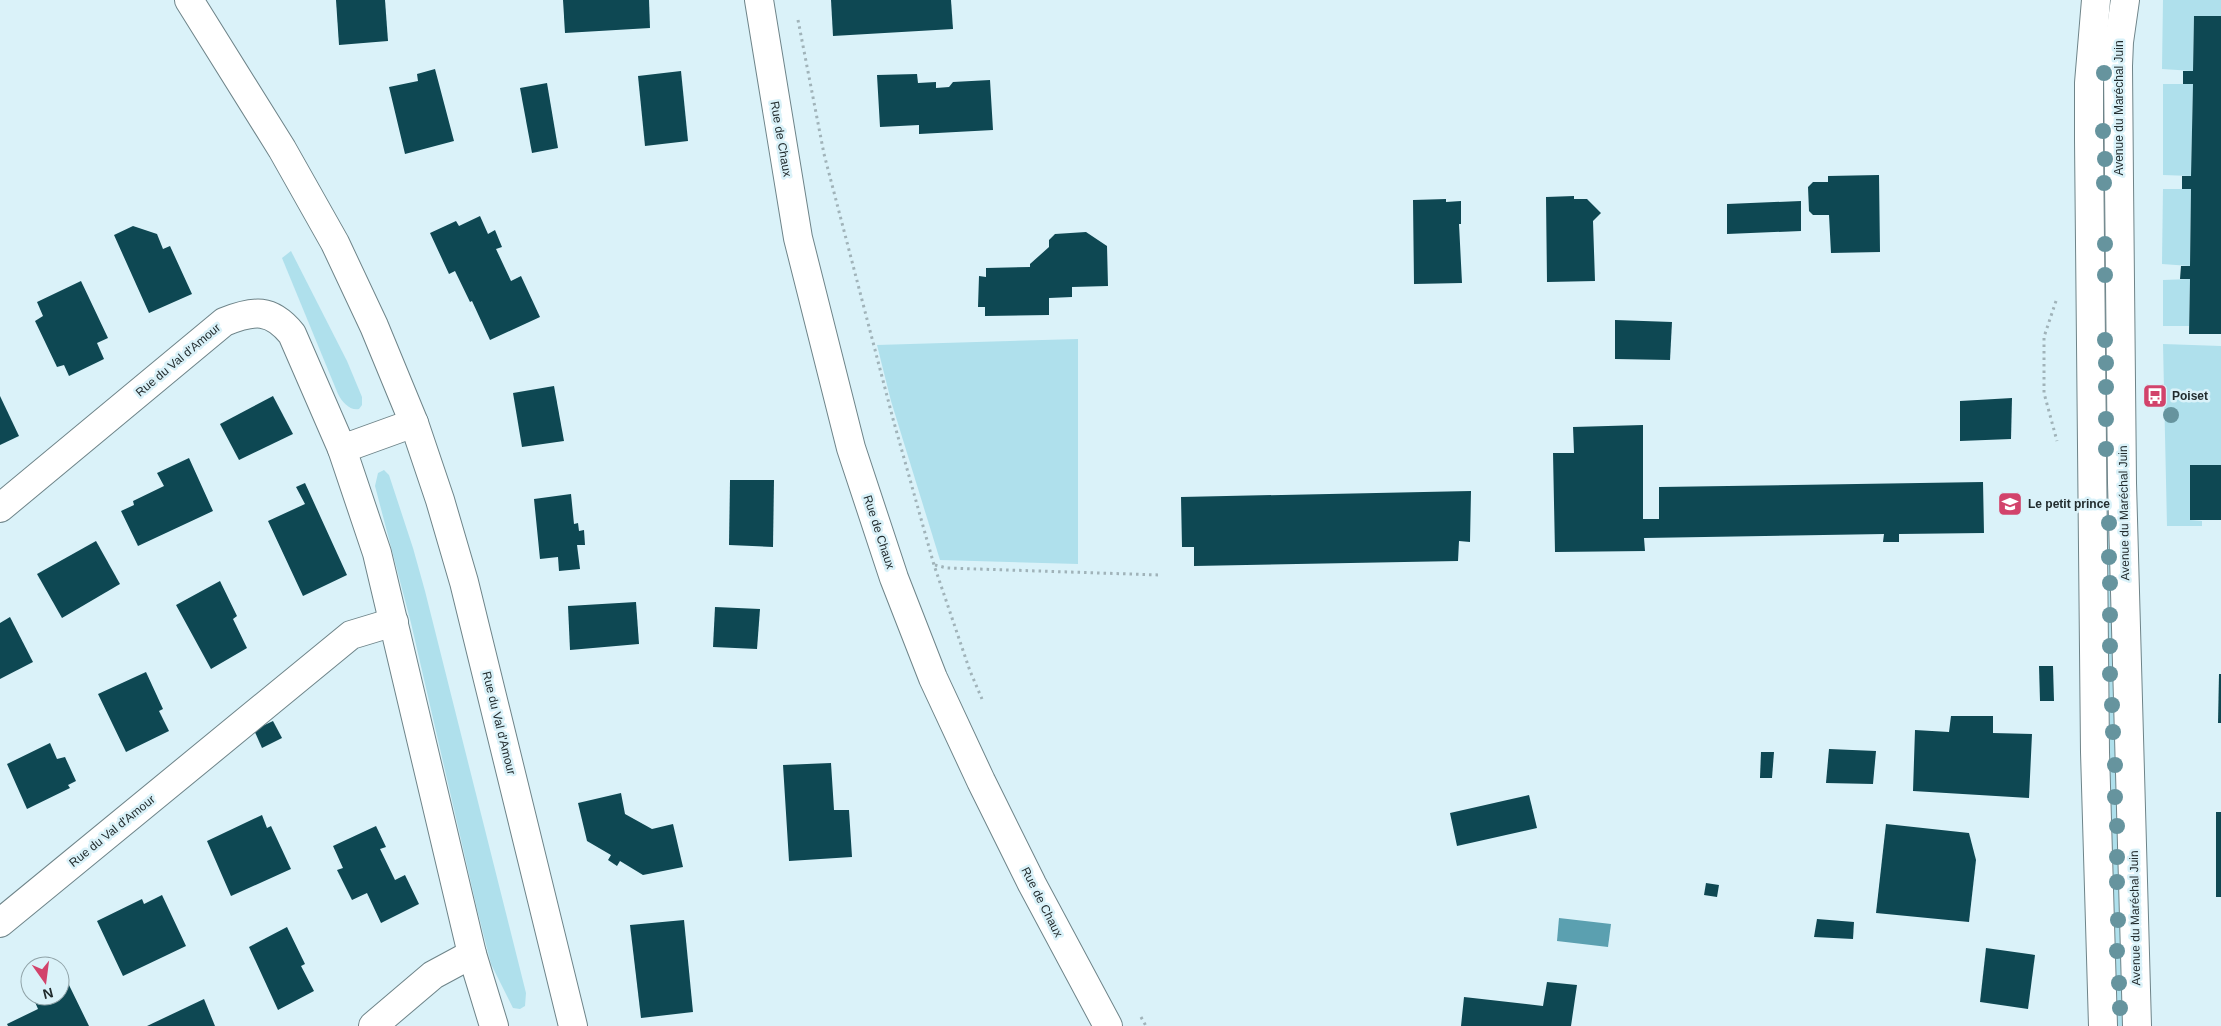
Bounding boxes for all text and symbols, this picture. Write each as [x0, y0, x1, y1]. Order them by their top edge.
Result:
street label: Avenue du Maréchal Juin [2112, 40, 2126, 176]
street label: Rue de Chaux [767, 100, 795, 178]
street label: Rue du Val d'Amour [133, 321, 223, 399]
bus stop icon: Poiset [2142, 383, 2168, 409]
place label: Poiset [2172, 389, 2208, 403]
street label: Avenue du Maréchal Juin [2116, 445, 2132, 581]
school or university icon: Le petit prince [1997, 491, 2023, 517]
street label: Rue de Chaux [860, 493, 898, 571]
place label: Le petit prince [2028, 497, 2110, 511]
street label: Rue du Val d'Amour [479, 670, 519, 776]
street label: Rue du Val d'Amour [66, 792, 158, 870]
street label: Avenue du Maréchal Juin [2127, 850, 2143, 986]
street label: Rue de Chaux [1018, 865, 1066, 939]
north arrow [20, 956, 70, 1006]
text: N [41, 985, 55, 1003]

